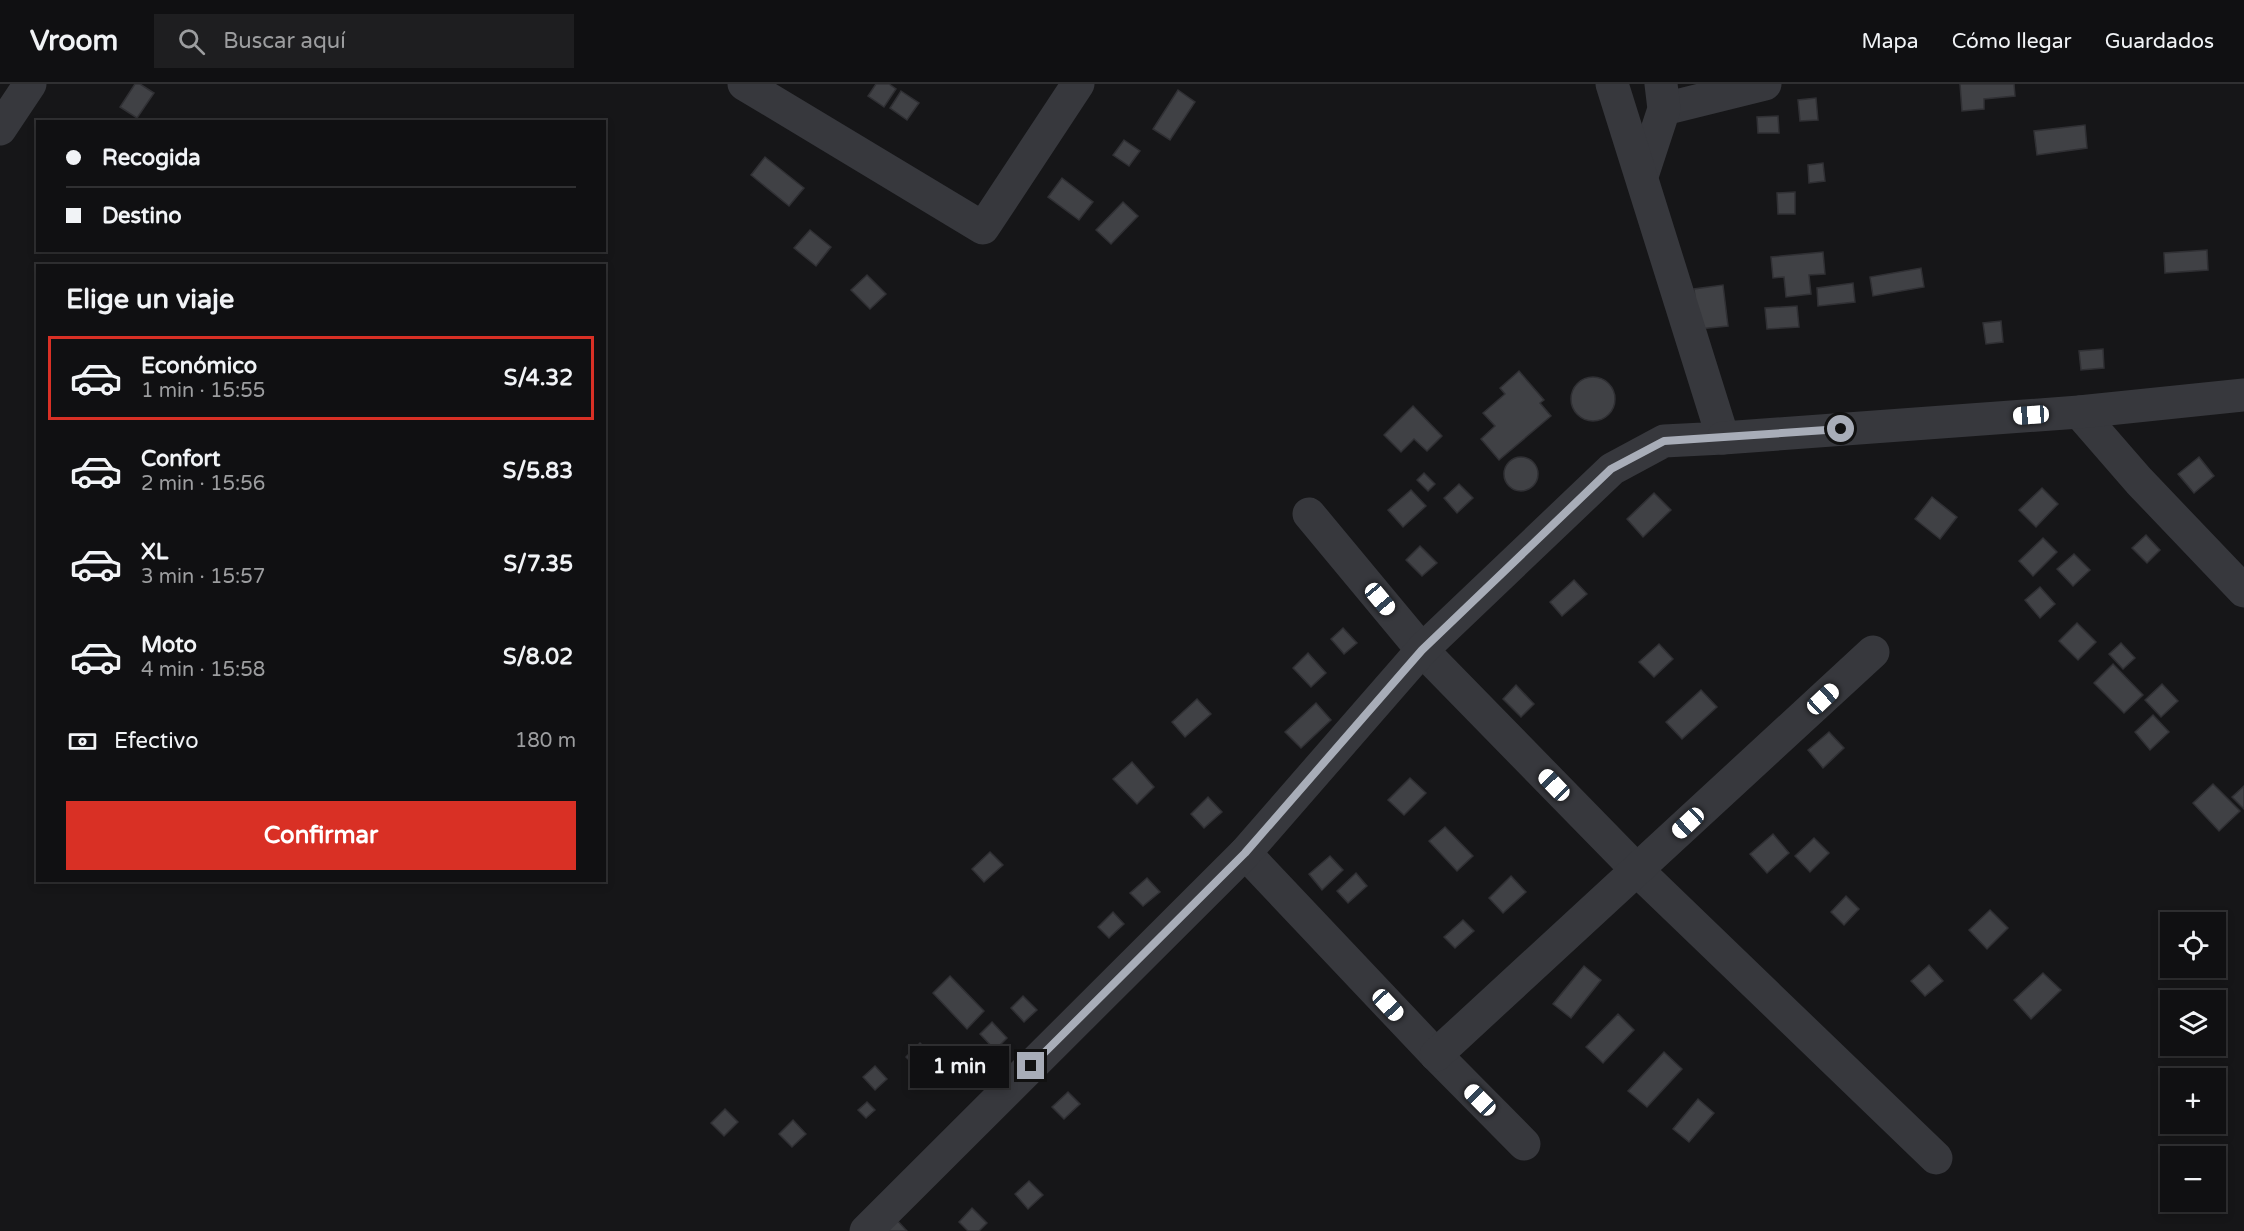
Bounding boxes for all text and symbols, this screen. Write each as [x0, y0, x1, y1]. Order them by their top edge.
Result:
search box [154, 14, 574, 68]
text: Vroom [30, 24, 118, 58]
icon: search [175, 25, 208, 58]
text: Buscar aquí [223, 28, 346, 54]
text: Mapa [1861, 29, 1919, 54]
text: Cómo llegar [1952, 29, 2072, 54]
text: Guardados [2105, 29, 2214, 54]
text: Recogida [102, 145, 201, 171]
text: Destino [102, 203, 182, 229]
text: Elige un viaje [66, 283, 234, 316]
icon: car [69, 351, 123, 405]
text: Económico [141, 353, 257, 379]
text: S/4.32 [504, 365, 573, 391]
text: 1 min · 15:55 [141, 379, 265, 403]
car [2012, 405, 2050, 425]
route start [1827, 415, 1854, 442]
icon: car [69, 444, 123, 498]
text: Confort [141, 446, 220, 472]
text: S/5.83 [503, 458, 573, 484]
text: 2 min · 15:56 [141, 472, 265, 496]
icon: car [69, 537, 123, 591]
text: XL [141, 539, 168, 565]
text: S/7.35 [503, 551, 573, 577]
text: 3 min · 15:57 [141, 565, 265, 589]
car [1362, 579, 1398, 619]
icon: car [69, 630, 123, 684]
text: Moto [141, 632, 197, 658]
text: S/8.02 [503, 644, 573, 670]
text: 4 min · 15:58 [141, 658, 265, 682]
car [1804, 680, 1842, 718]
icon: cash [66, 725, 99, 758]
text: Efectivo [114, 728, 199, 754]
text: 180 m [515, 729, 576, 753]
car [1535, 766, 1573, 804]
button: Confirmar [66, 801, 576, 870]
car [1669, 804, 1707, 842]
map controls [2160, 912, 2226, 1212]
button: locate [2160, 912, 2226, 978]
car [1369, 986, 1407, 1024]
button: layers [2160, 990, 2226, 1056]
callout: 1 min [911, 1045, 1010, 1087]
route end [1017, 1052, 1044, 1079]
text: 1 min [933, 1055, 986, 1079]
button: + [2160, 1068, 2226, 1134]
car [1461, 1081, 1499, 1119]
button: − [2160, 1146, 2226, 1212]

